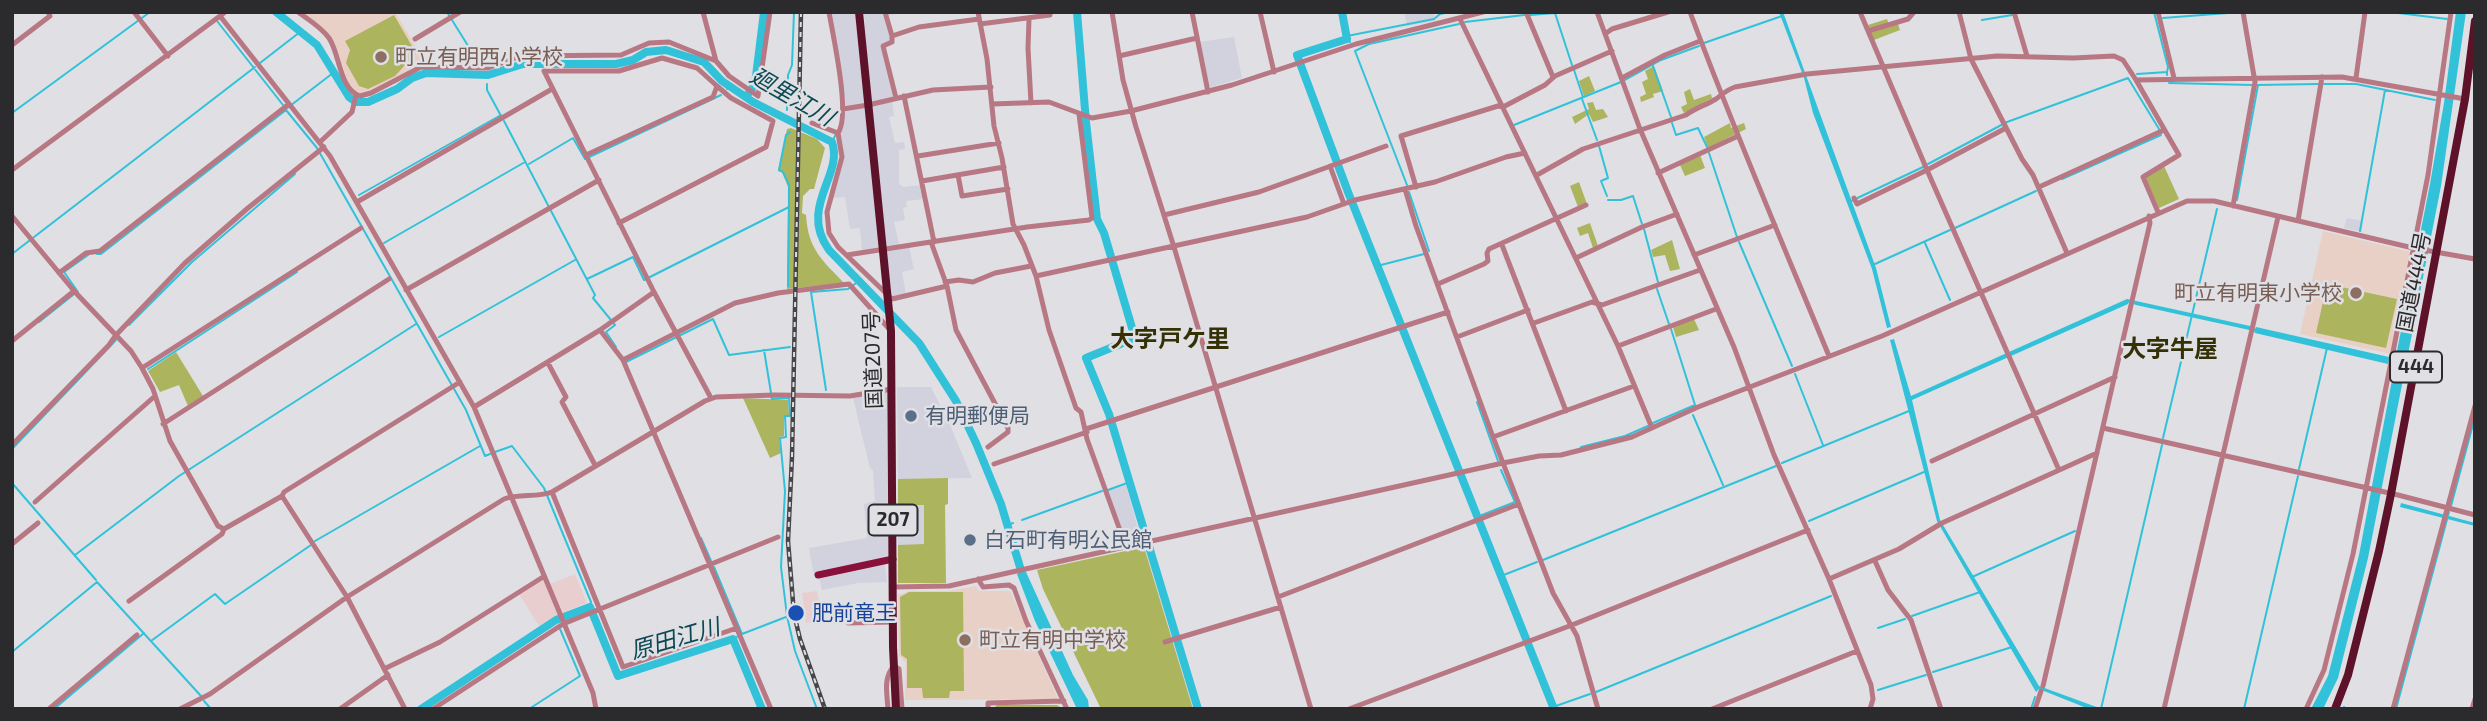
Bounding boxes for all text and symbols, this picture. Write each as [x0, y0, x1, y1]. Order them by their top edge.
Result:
place label: 町立有明西小学校 [395, 44, 563, 70]
marker: 町立有明西小学校 [373, 49, 389, 65]
water label: 廻里江川 [745, 62, 839, 132]
street label: 国道444号 [2392, 230, 2436, 334]
place label: 町立有明東小学校 [2174, 280, 2342, 306]
marker: 町立有明東小学校 [2348, 285, 2364, 301]
street label: 国道207号 [859, 310, 887, 410]
district label: 大字戸ケ里 [1110, 325, 1230, 353]
district label: 大字牛屋 [2122, 335, 2218, 363]
road number: 444 [2390, 352, 2442, 382]
place label: 有明郵便局 [925, 403, 1030, 429]
marker: 有明郵便局 [903, 408, 919, 424]
road number: 207 [868, 505, 917, 536]
place label: 白石町有明公民館 [984, 527, 1152, 553]
marker: 白石町有明公民館 [962, 532, 978, 548]
place label: 肥前竜王 [812, 600, 896, 626]
marker: 肥前竜王 [786, 603, 806, 623]
water label: 原田江川 [627, 613, 723, 665]
place label: 町立有明中学校 [979, 627, 1126, 653]
marker: 町立有明中学校 [957, 632, 973, 648]

